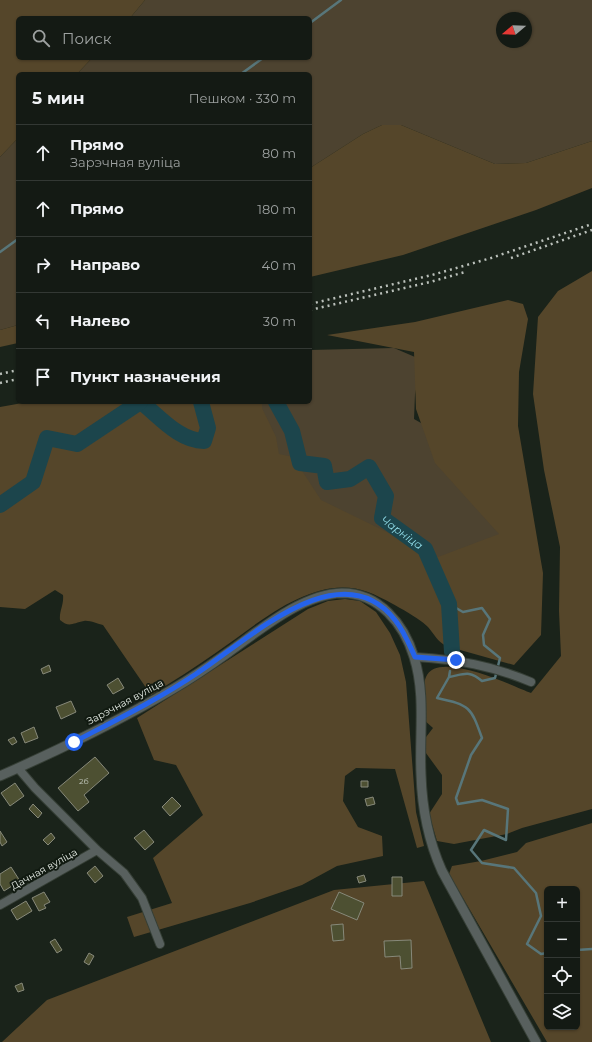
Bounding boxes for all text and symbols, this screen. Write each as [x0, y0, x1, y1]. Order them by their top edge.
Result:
north arrow [496, 12, 532, 48]
search box [16, 16, 312, 60]
icon: search [30, 27, 52, 49]
text: Поиск [62, 29, 111, 48]
text: 5 мин [32, 88, 85, 108]
text: Пешком · 330 m [189, 90, 296, 106]
text: Прямо [70, 135, 124, 154]
icon: ahead [32, 142, 54, 164]
text: 80 m [262, 145, 296, 161]
text: Зарэчная вуліца [70, 154, 181, 170]
icon: ahead [32, 198, 54, 220]
text: Прямо [70, 199, 124, 218]
text: 180 m [257, 201, 296, 217]
icon: right [32, 254, 54, 276]
text: Направо [70, 255, 140, 274]
text: 40 m [262, 257, 296, 273]
icon: left [32, 310, 54, 332]
text: Налево [70, 311, 130, 330]
text: 30 m [263, 313, 296, 329]
icon: arrive [32, 366, 54, 388]
text: Пункт назначения [70, 367, 221, 386]
water label: Чарніца [378, 513, 426, 553]
route end [447, 651, 465, 669]
street label: Зарэчная вуліца [84, 676, 166, 728]
route start [65, 733, 83, 751]
house number: 2б [79, 776, 89, 786]
street label: Дачная вуліца [8, 845, 80, 893]
map controls [544, 886, 580, 1030]
button: + [544, 886, 580, 922]
button: − [544, 922, 580, 958]
button: locate [544, 958, 580, 994]
button: layers [544, 994, 580, 1030]

